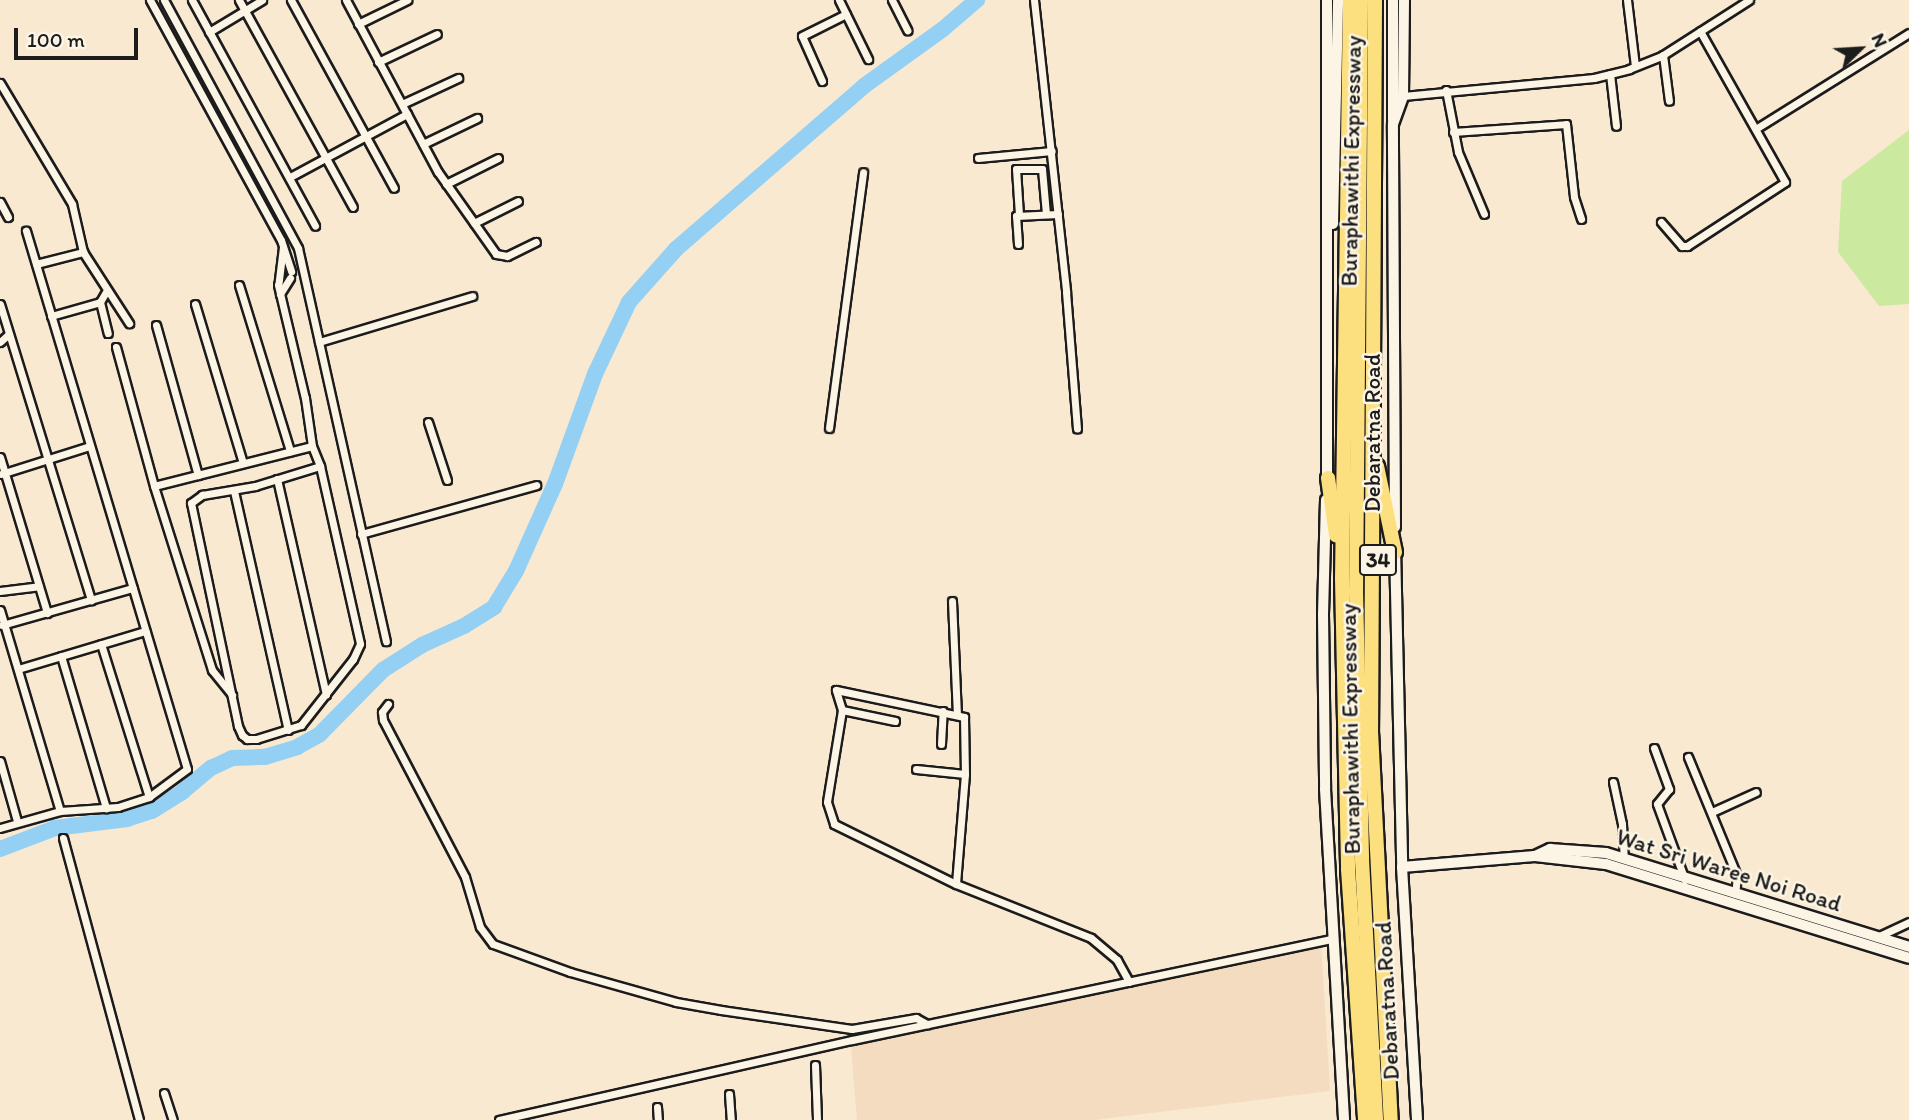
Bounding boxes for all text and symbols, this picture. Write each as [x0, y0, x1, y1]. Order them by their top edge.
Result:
scale bar [18, 14, 142, 58]
north arrow [1825, 14, 1895, 84]
text: 100 m [27, 27, 85, 52]
text: N [1867, 30, 1893, 51]
street label: Buraphawithi Expressway [1335, 36, 1367, 286]
street label: Debaratna Road [1358, 354, 1386, 512]
road number: 34 [1359, 542, 1397, 578]
street label: Buraphawithi Expressway [1334, 604, 1366, 854]
street label: Wat Sri Waree Noi Road [1614, 823, 1844, 917]
street label: Debaratna Road [1369, 921, 1405, 1081]

